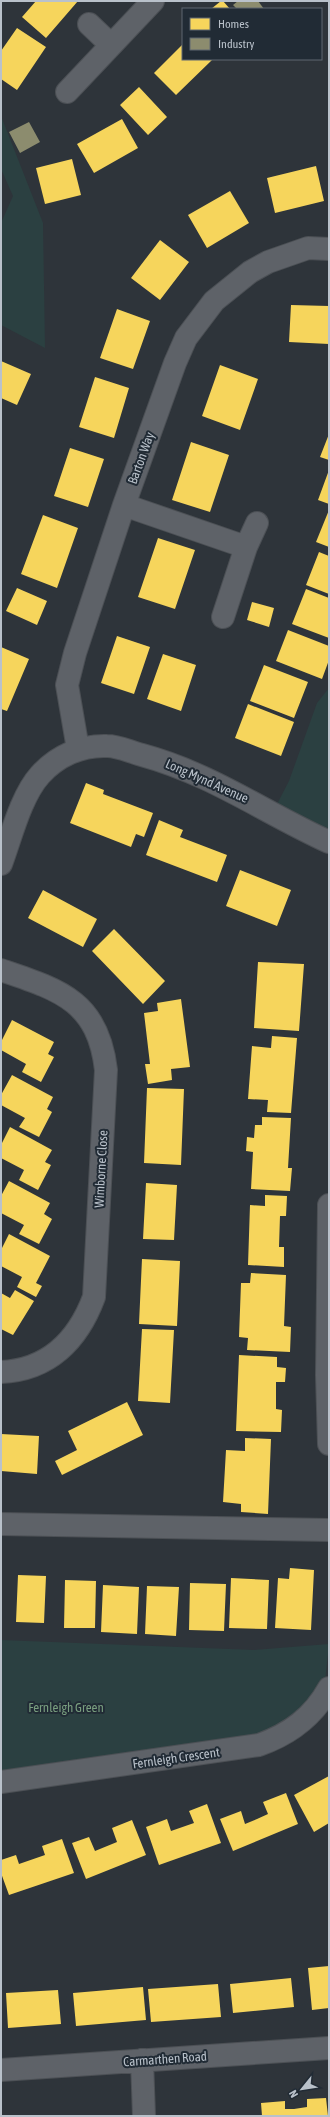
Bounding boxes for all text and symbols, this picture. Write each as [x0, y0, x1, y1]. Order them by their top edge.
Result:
legend [182, 8, 322, 60]
text: Homes [218, 17, 249, 31]
text: Industry [218, 37, 255, 51]
street label: Barton Way [125, 429, 158, 486]
street label: Long Mynd Avenue [163, 756, 251, 806]
street label: Wimborne Close [91, 1130, 111, 1208]
park label: Fernleigh Green [28, 1700, 104, 1715]
street label: Fernleigh Crescent [131, 1744, 221, 1772]
street label: Carmarthen Road [123, 2049, 207, 2069]
north arrow [282, 2069, 322, 2109]
text: N [287, 2088, 300, 2100]

